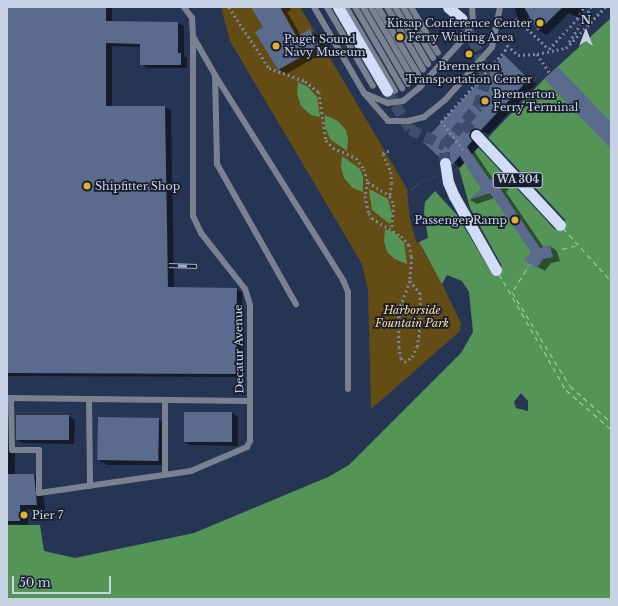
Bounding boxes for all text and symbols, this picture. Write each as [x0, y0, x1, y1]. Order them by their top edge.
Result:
north arrow [566, 12, 606, 52]
text: N [581, 13, 591, 27]
place label: Kitsap Conference Center [387, 16, 532, 30]
marker: Kitsap Conference Center [535, 18, 545, 28]
place label: Ferry Waiting Area [408, 30, 515, 44]
marker: Ferry Waiting Area [395, 32, 405, 42]
place label: Puget Sound Navy Museum [284, 33, 366, 59]
marker: Puget Sound Navy Museum [271, 41, 281, 51]
marker: Bremerton Transportation Center [464, 49, 474, 59]
place label: Bremerton Transportation Center [406, 60, 532, 86]
place label: Bremerton Ferry Terminal [493, 88, 579, 114]
marker: Bremerton Ferry Terminal [480, 96, 490, 106]
road number: WA 304 [492, 172, 544, 188]
place label: Shipfitter Shop [95, 179, 180, 193]
marker: Shipfitter Shop [82, 181, 92, 191]
place label: Passenger Ramp [414, 213, 507, 227]
marker: Passenger Ramp [510, 215, 520, 225]
street label: Decatur Avenue [232, 304, 246, 394]
park label: Harborside Fountain Park [375, 304, 449, 330]
place label: Pier 7 [32, 508, 64, 522]
marker: Pier 7 [19, 510, 29, 520]
scale bar [14, 568, 113, 594]
text: 50 m [19, 575, 51, 590]

